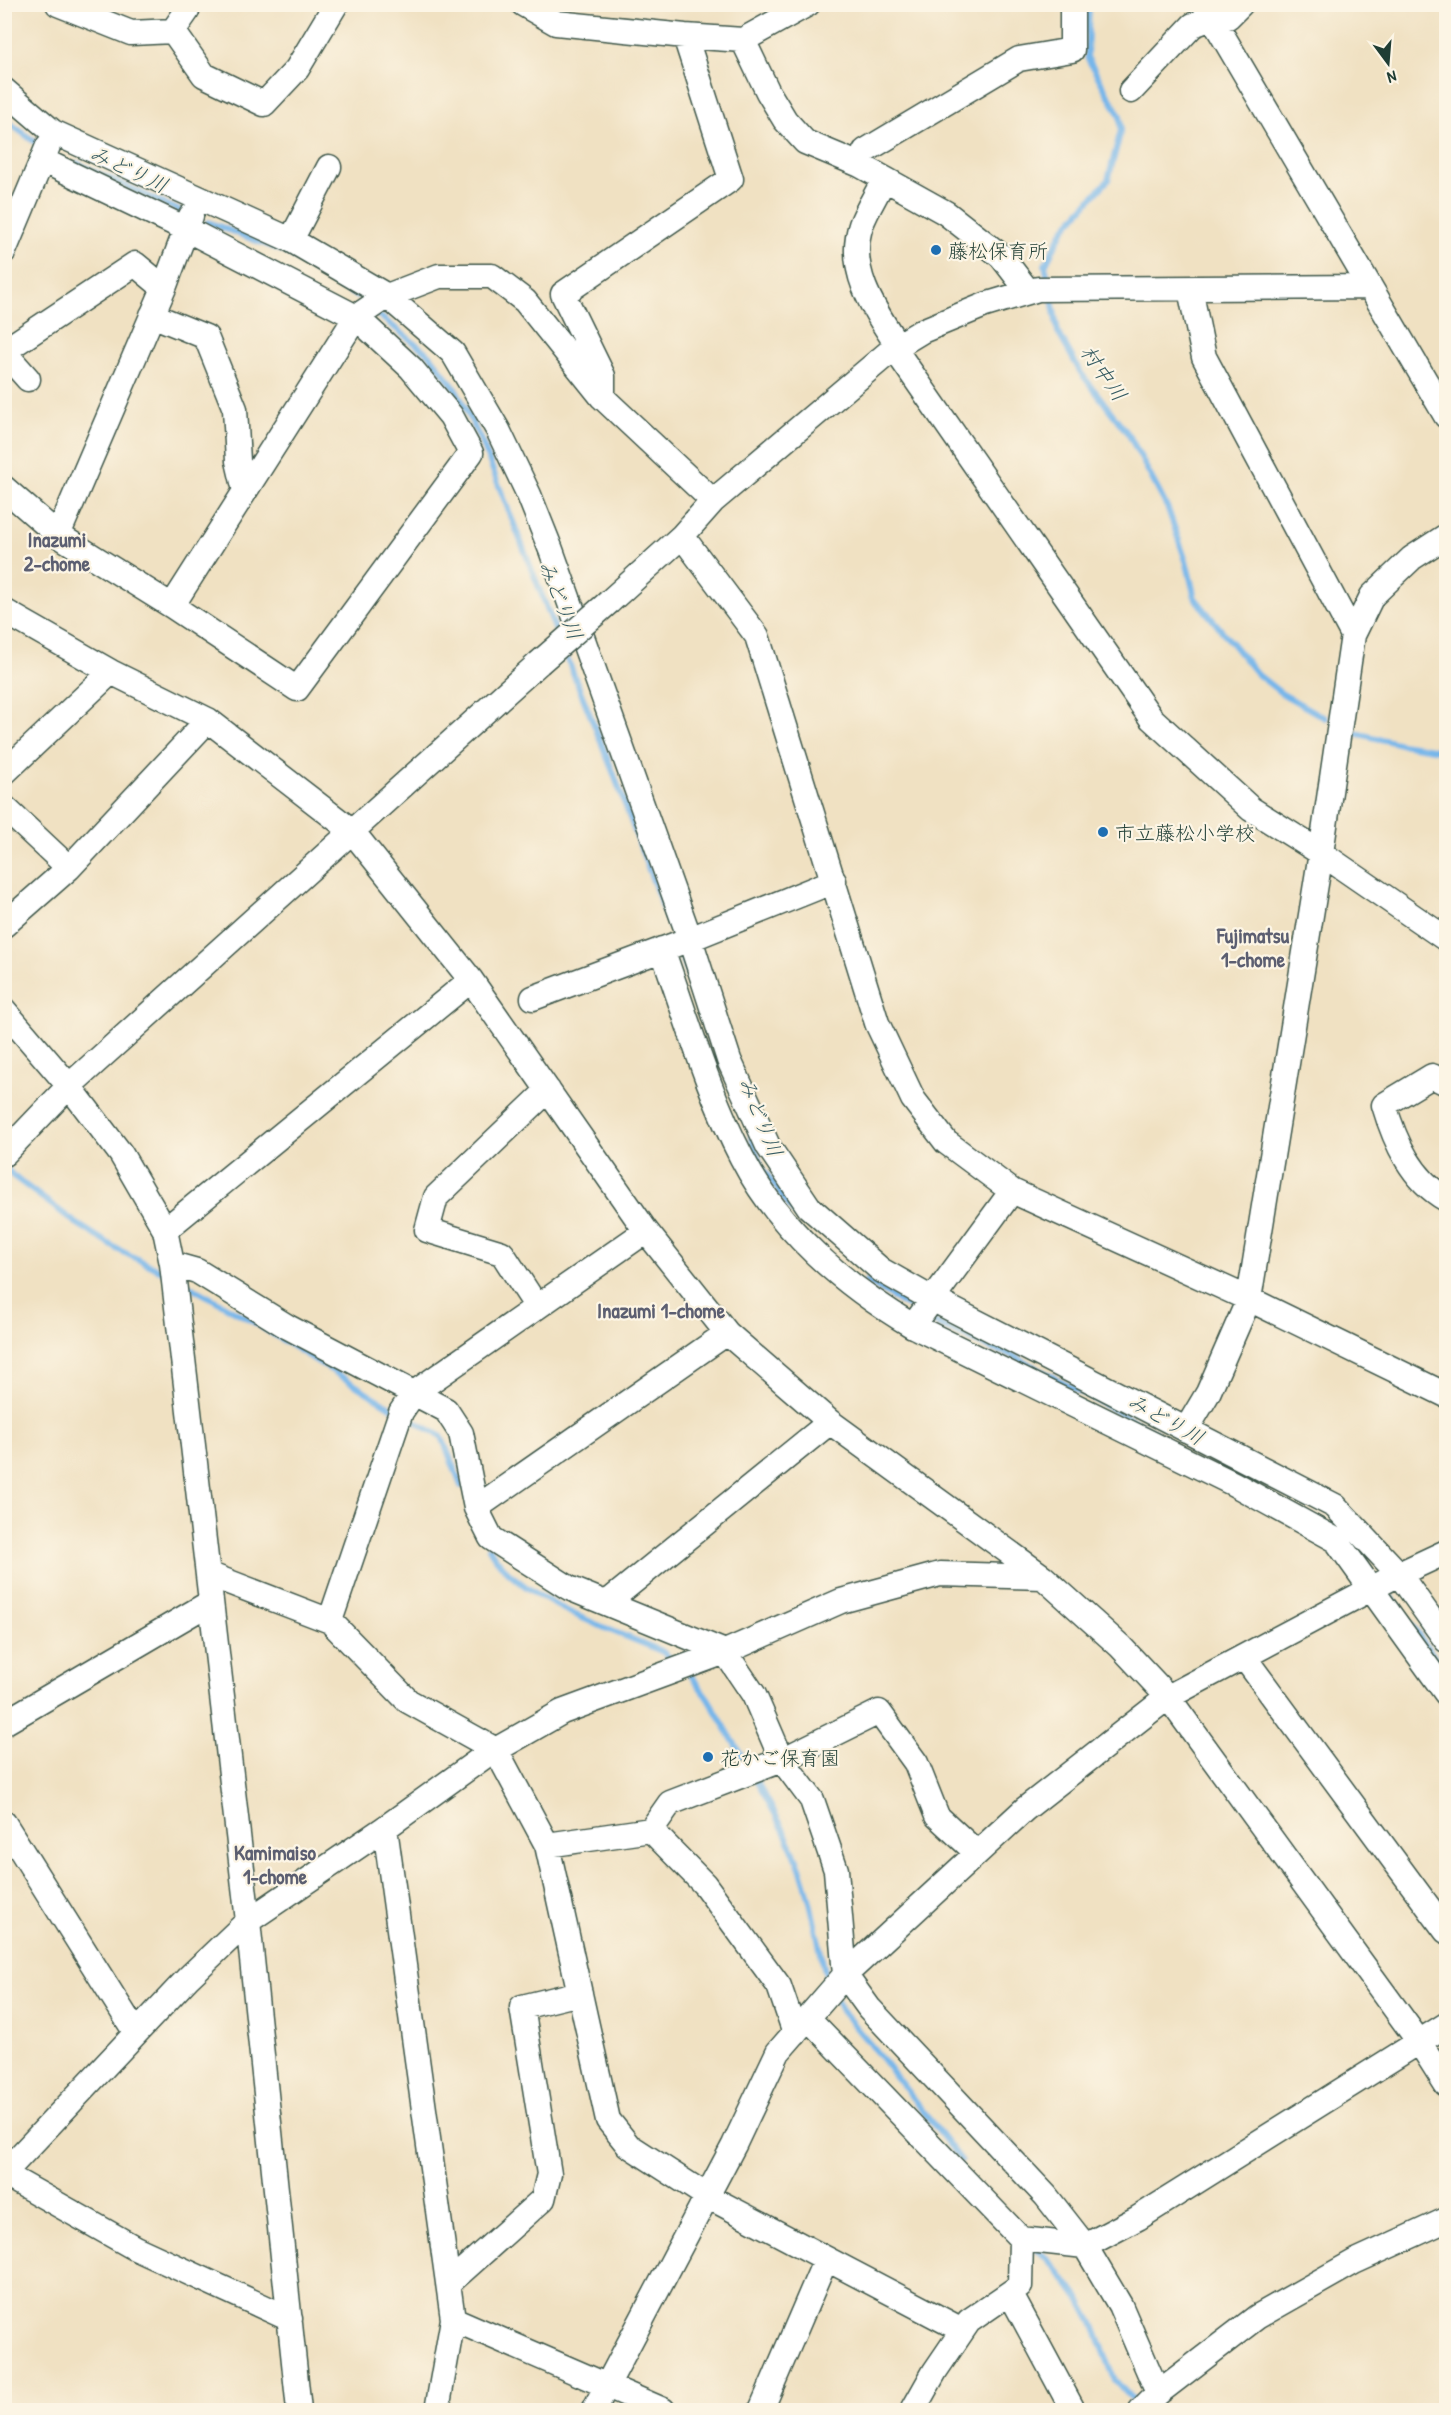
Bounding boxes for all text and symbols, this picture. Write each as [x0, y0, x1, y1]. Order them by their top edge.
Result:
north arrow [1358, 33, 1418, 93]
text: N [1385, 66, 1399, 89]
water label: みどり川 [85, 138, 173, 200]
place label: 藤松保育所 [948, 237, 1048, 264]
marker: 藤松保育所 [929, 243, 943, 257]
water label: 村中川 [1074, 339, 1134, 407]
district label: Inazumi 2-chome [24, 525, 91, 578]
water label: みどり川 [532, 556, 590, 644]
place label: 市立藤松小学校 [1115, 819, 1255, 846]
marker: 市立藤松小学校 [1096, 825, 1110, 839]
district label: Fujimatsu 1-chome [1216, 921, 1290, 974]
water label: みどり川 [732, 1073, 790, 1161]
district label: Inazumi 1-chome [597, 1296, 726, 1325]
water label: みどり川 [1122, 1386, 1210, 1452]
place label: 花かご保育園 [720, 1744, 840, 1771]
marker: 花かご保育園 [701, 1750, 715, 1764]
district label: Kamimaiso 1-chome [234, 1838, 317, 1891]

